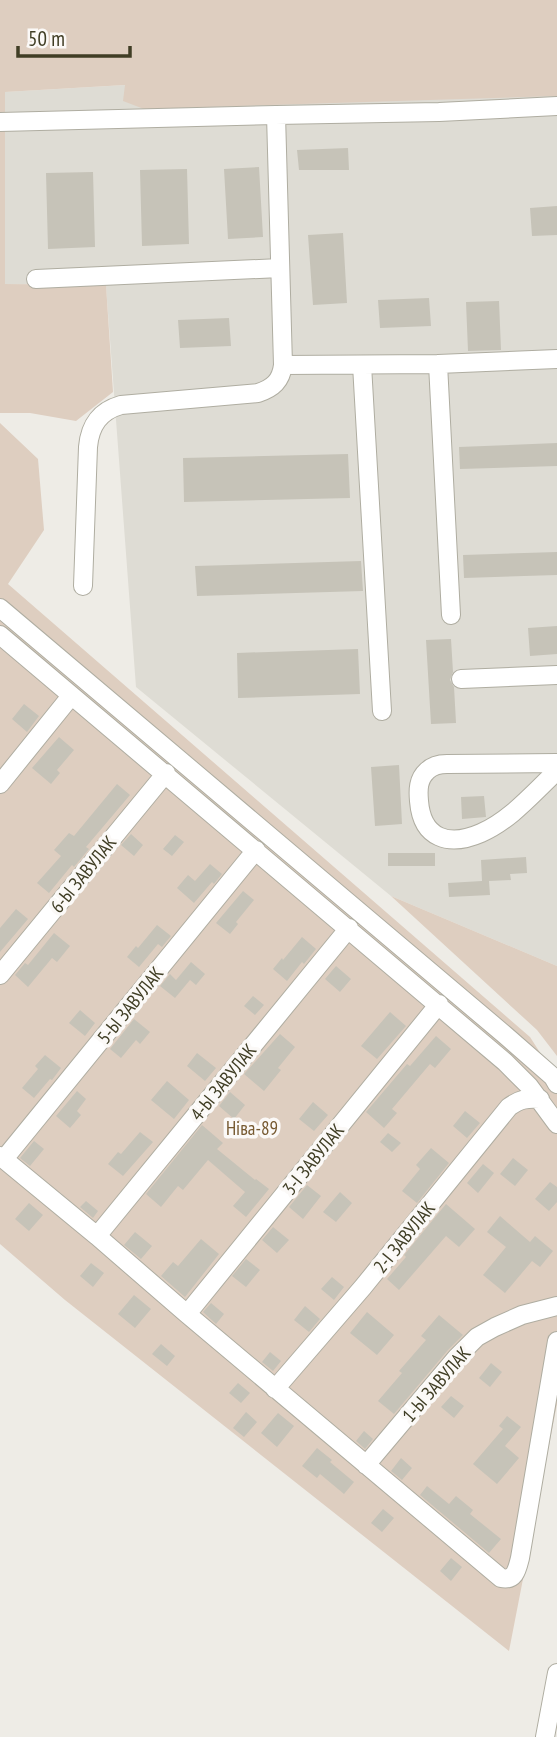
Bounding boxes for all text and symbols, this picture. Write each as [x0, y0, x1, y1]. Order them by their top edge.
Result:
scale bar [18, 14, 130, 58]
text: 50 m [28, 25, 65, 52]
street label: 6-Ы ЗАВУЛАК [45, 831, 121, 917]
street label: 5-Ы ЗАВУЛАК [92, 962, 168, 1048]
street label: 4-Ы ЗАВУЛАК [185, 1039, 261, 1125]
park label: Ніва-89 [226, 1116, 278, 1140]
street label: 3-І ЗАВУЛАК [277, 1118, 349, 1200]
street label: 2-І ЗАВУЛАК [368, 1196, 440, 1278]
street label: 1-Ы ЗАВУЛАК [397, 1341, 475, 1427]

